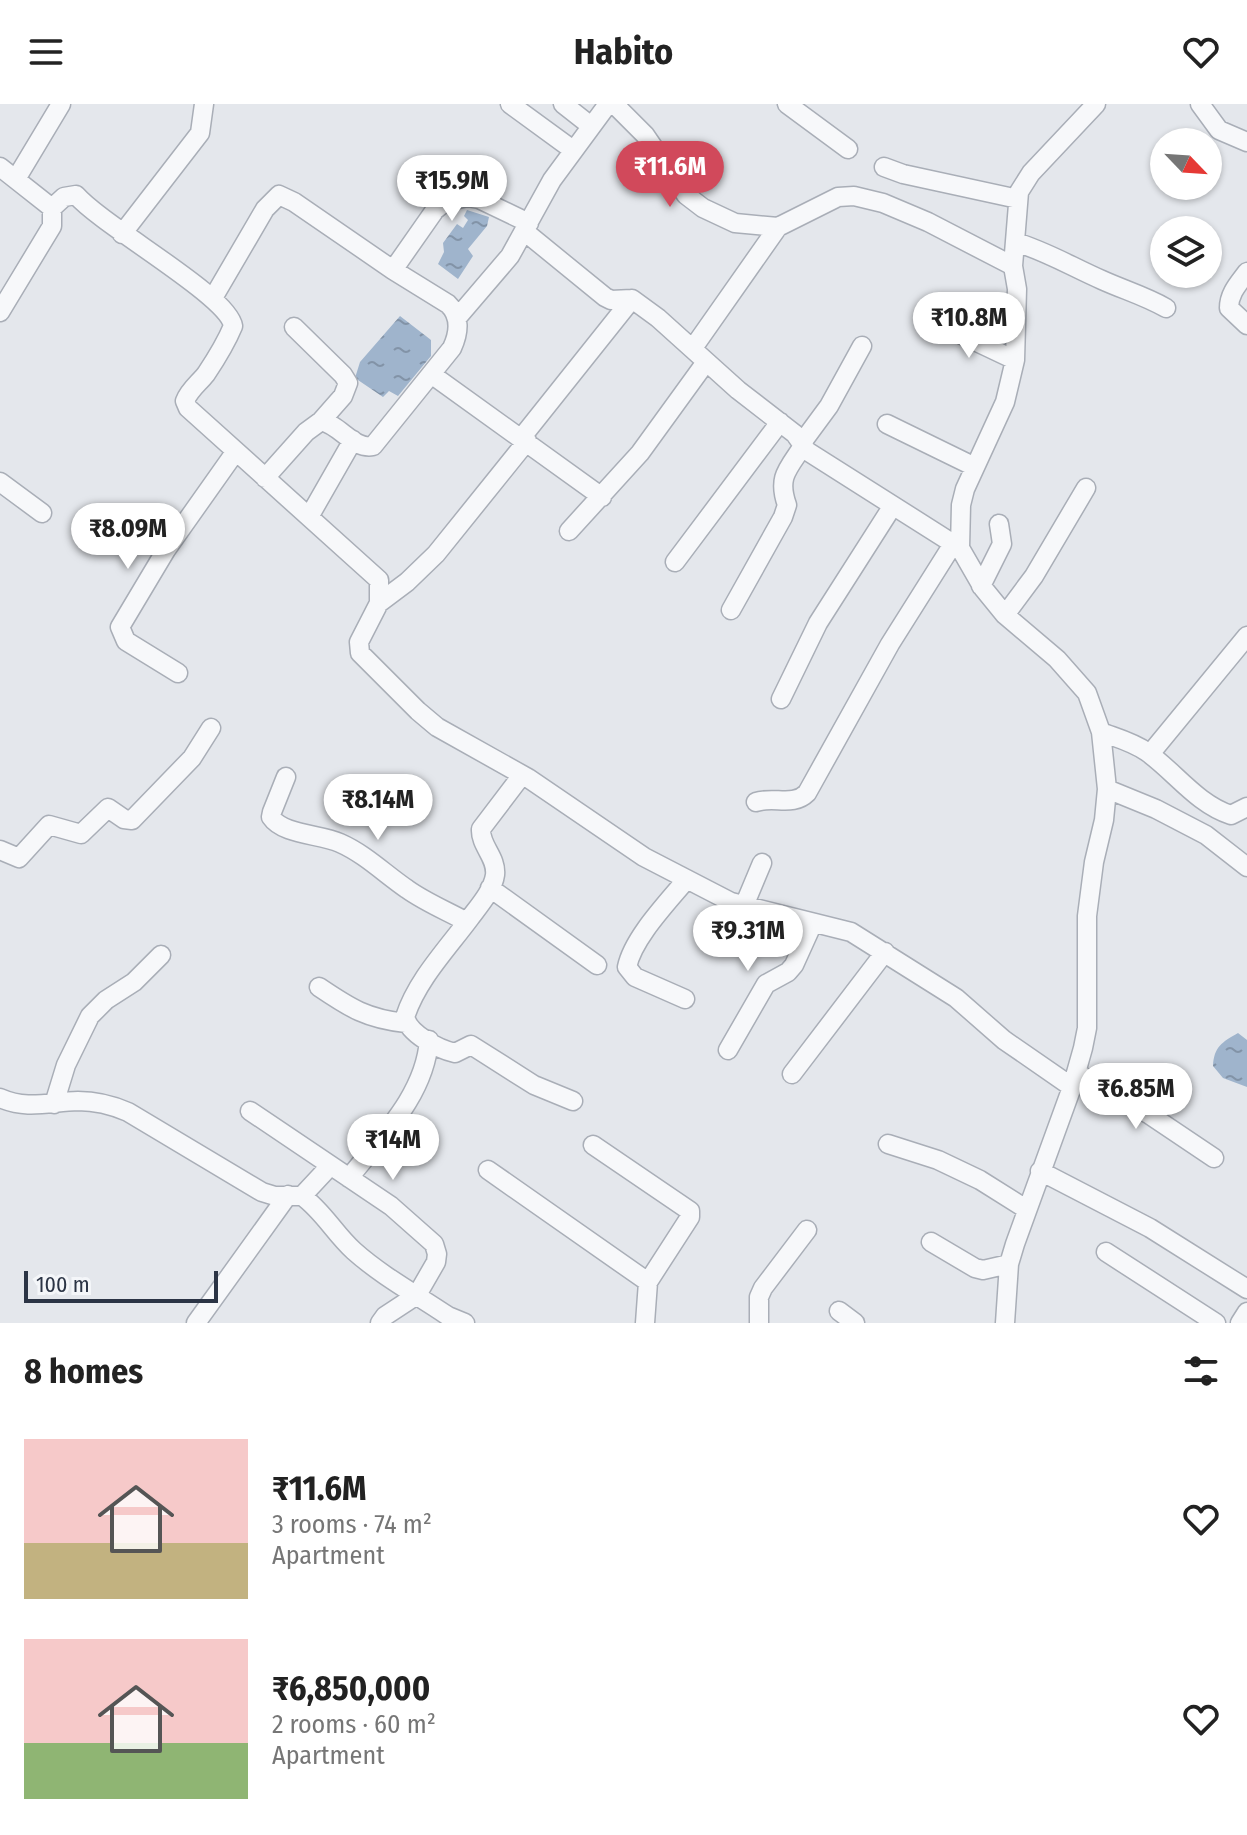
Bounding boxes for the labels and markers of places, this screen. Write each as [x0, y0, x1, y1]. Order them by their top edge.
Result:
pin: ₹11.6M [605, 141, 735, 209]
pin: ₹15.9M [387, 155, 517, 223]
pin: ₹10.8M [904, 292, 1034, 360]
pin: ₹8.09M [63, 503, 193, 571]
pin: ₹8.14M [313, 774, 443, 842]
pin: ₹9.31M [683, 905, 813, 973]
pin: ₹6.85M [1071, 1063, 1201, 1131]
pin: ₹14M [346, 1114, 440, 1182]

